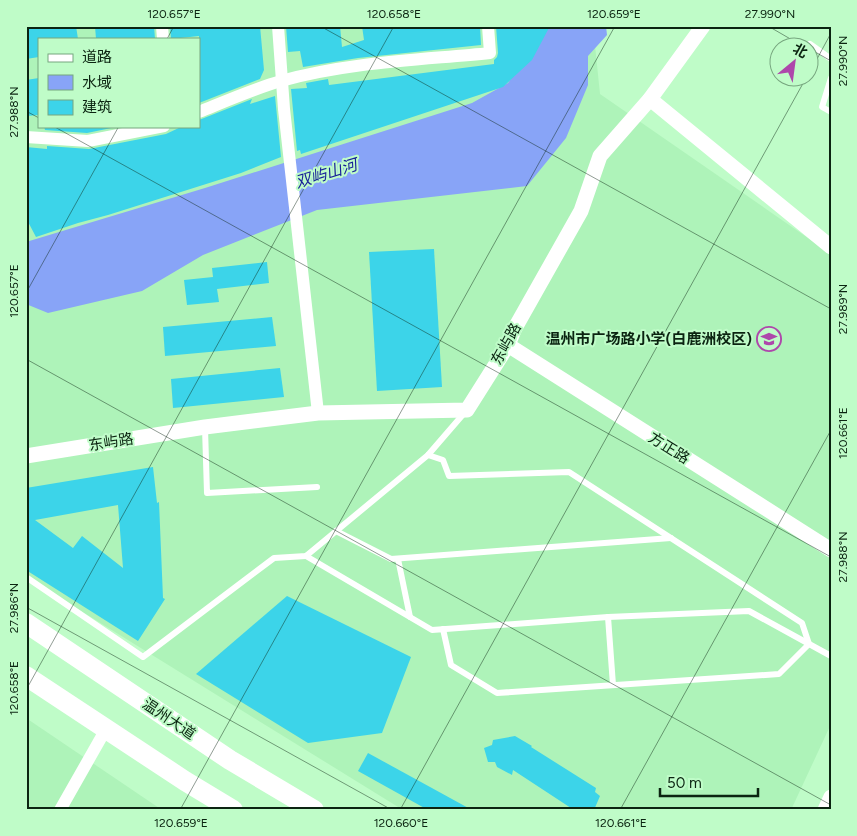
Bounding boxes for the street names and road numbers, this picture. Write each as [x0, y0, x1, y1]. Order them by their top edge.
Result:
street label: 东屿路 [487, 320, 525, 368]
street label: 方正路 [645, 428, 693, 468]
street label: 东屿路 [87, 430, 135, 454]
street label: 温州大道 [139, 695, 199, 743]

